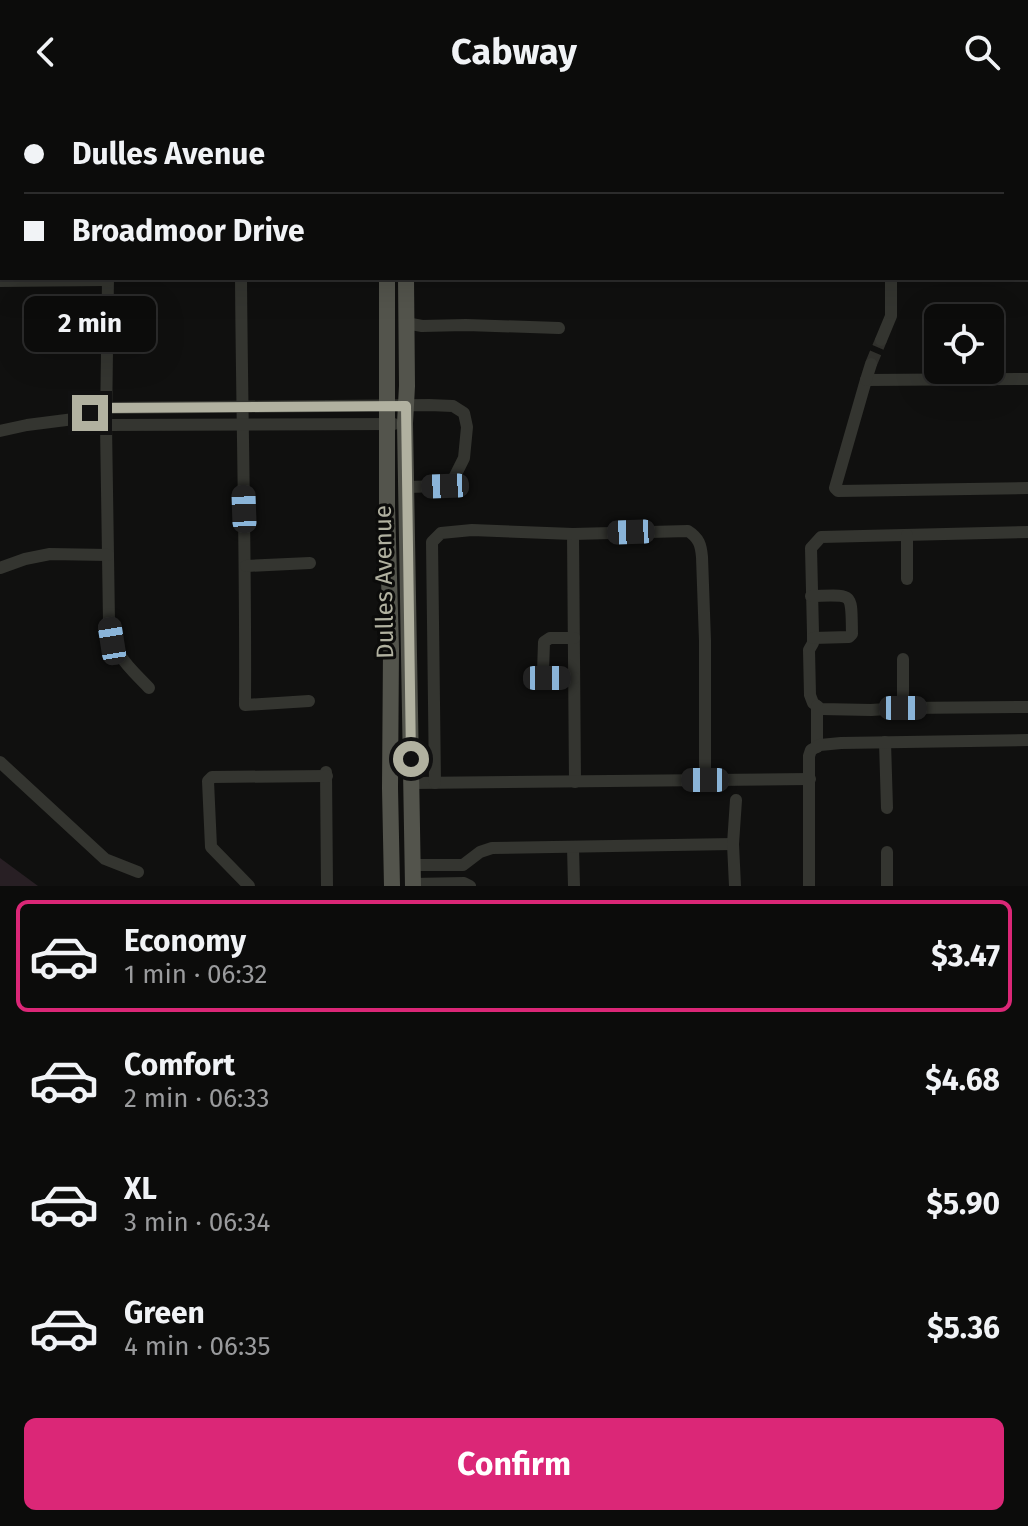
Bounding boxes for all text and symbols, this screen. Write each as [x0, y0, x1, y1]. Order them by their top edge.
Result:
icon: back [24, 30, 68, 74]
text: Cabway [451, 30, 577, 74]
icon: search [960, 30, 1004, 74]
text: Dulles Avenue [72, 136, 265, 172]
text: Broadmoor Drive [72, 213, 305, 249]
callout: 2 min [24, 297, 156, 353]
map controls [924, 304, 1004, 384]
button: locate [924, 304, 1004, 384]
text: 2 min [58, 308, 122, 339]
route end [72, 395, 108, 431]
car [421, 473, 469, 499]
car [231, 485, 257, 533]
street label: Dulles Avenue [369, 505, 399, 659]
car [607, 519, 655, 545]
car [96, 615, 128, 667]
car [523, 666, 571, 690]
car [879, 696, 927, 720]
route start [393, 741, 429, 777]
car [681, 768, 729, 792]
icon: car [28, 920, 100, 992]
text: Economy [124, 923, 246, 959]
text: $3.47 [931, 938, 1000, 974]
text: 1 min · 06:32 [124, 959, 267, 990]
icon: car [28, 1044, 100, 1116]
text: Comfort [124, 1047, 235, 1083]
text: $4.68 [925, 1062, 1000, 1098]
text: 2 min · 06:33 [124, 1083, 269, 1114]
icon: car [28, 1168, 100, 1240]
text: XL [124, 1171, 157, 1207]
text: $5.90 [927, 1186, 1000, 1222]
text: 3 min · 06:34 [124, 1207, 270, 1238]
icon: car [28, 1292, 100, 1364]
text: Green [124, 1295, 205, 1331]
text: $5.36 [927, 1310, 1000, 1346]
text: 4 min · 06:35 [124, 1331, 270, 1362]
button: Confirm [24, 1418, 1004, 1510]

